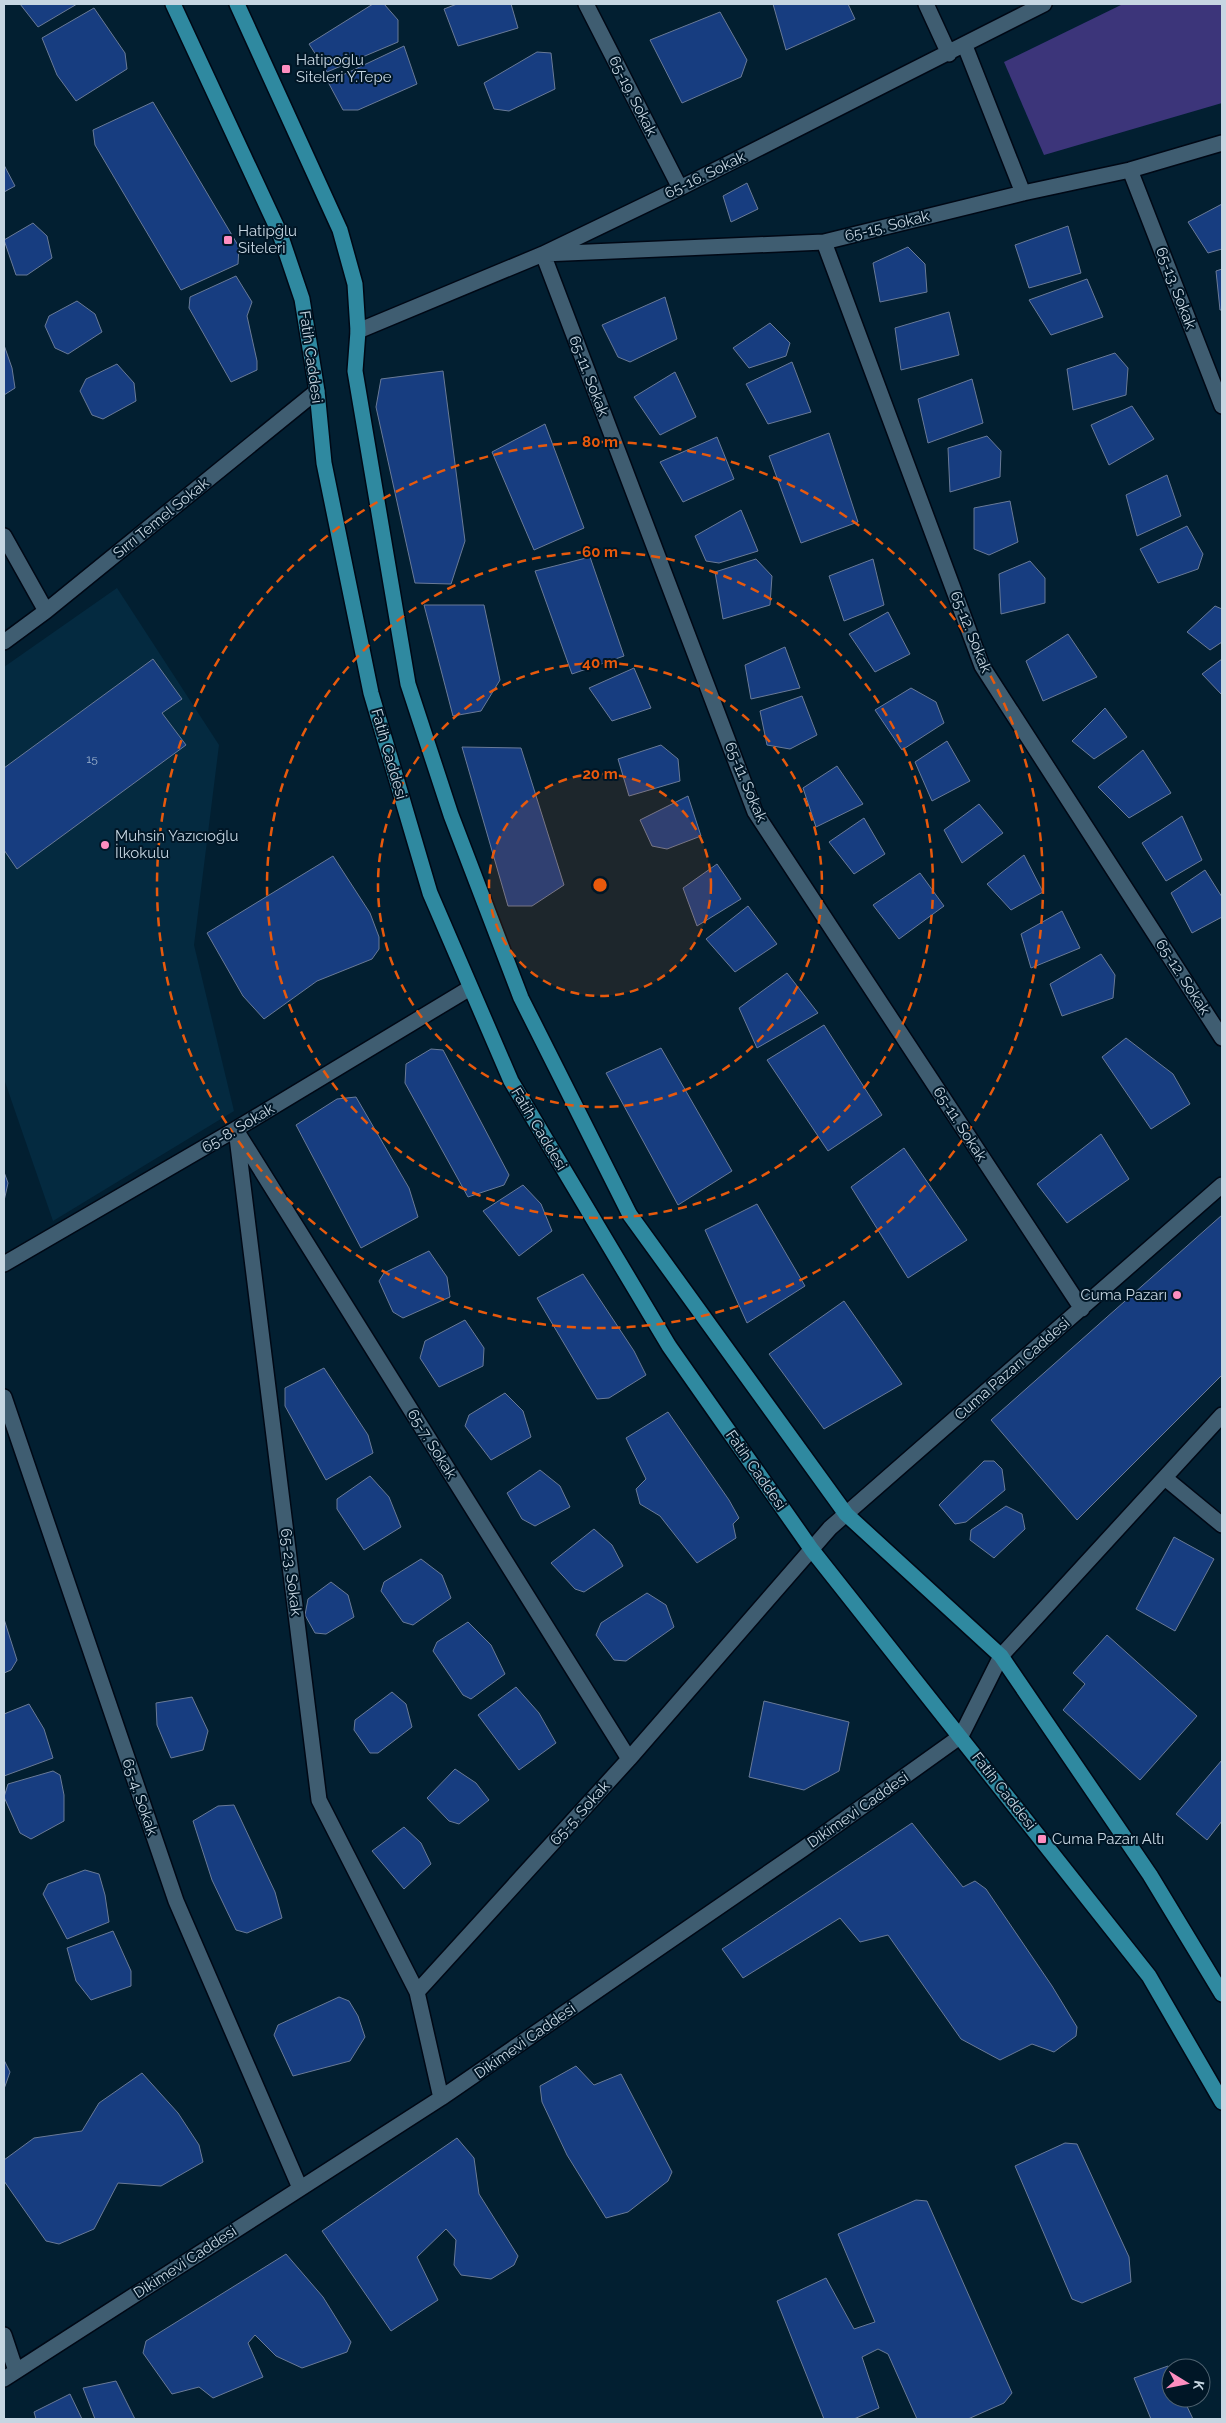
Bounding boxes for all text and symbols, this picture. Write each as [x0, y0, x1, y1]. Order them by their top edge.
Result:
place label: Hatipoğlu Siteleri Y.Tepe [296, 51, 392, 86]
street label: 65-19. Sokak [605, 53, 661, 139]
marker: Hatipoğlu Siteleri Y.Tepe [280, 63, 292, 75]
street label: 65-16. Sokak [662, 148, 748, 202]
street label: 65-15. Sokak [843, 207, 931, 245]
place label: Hatipğlu Siteleri [238, 222, 297, 257]
marker: Hatipğlu Siteleri [222, 234, 234, 246]
street label: 65-13. Sokak [1152, 244, 1200, 332]
street label: Fatih Caddesi [296, 310, 326, 404]
street label: 65-11. Sokak [565, 333, 613, 419]
text: 80 m [582, 433, 618, 451]
street label: Sırrı Temel Sokak [110, 474, 213, 562]
text: 60 m [582, 543, 618, 561]
street label: 65-12. Sokak [946, 589, 996, 675]
text: 40 m [582, 654, 618, 672]
street label: Fatih Caddesi [367, 707, 411, 801]
street label: 65-11. Sokak [721, 739, 771, 825]
house number: 15 [86, 752, 98, 766]
text: 20 m [582, 765, 618, 783]
place label: Muhsin Yazıcıoğlu İlkokulu [115, 827, 238, 862]
marker: Muhsin Yazıcıoğlu İlkokulu [99, 839, 111, 851]
centre of rings [591, 876, 609, 894]
street label: 65-12. Sokak [1152, 936, 1214, 1018]
street label: 65-11. Sokak [929, 1083, 991, 1165]
street label: Fatih Caddesi [507, 1084, 571, 1174]
street label: 65-8. Sokak [199, 1099, 277, 1157]
place label: Cuma Pazarı [1081, 1286, 1167, 1304]
marker: Cuma Pazarı [1171, 1289, 1183, 1301]
street label: Cuma Pazarı Caddesi [951, 1314, 1073, 1424]
street label: 65-7. Sokak [404, 1406, 461, 1482]
street label: Fatih Caddesi [722, 1427, 790, 1513]
street label: 65-23. Sokak [277, 1527, 305, 1617]
street label: Fatih Caddesi [968, 1749, 1040, 1833]
street label: 65-4. Sokak [118, 1756, 162, 1838]
street label: Dikimevi Caddesi [804, 1768, 912, 1852]
street label: 65-5. Sokak [546, 1777, 614, 1849]
place label: Cuma Pazarı Altı [1052, 1830, 1164, 1848]
marker: Cuma Pazarı Altı [1036, 1833, 1048, 1845]
street label: Dikimevi Caddesi [471, 1999, 579, 2083]
street label: Dikimevi Caddesi [130, 2222, 240, 2302]
north arrow [1161, 2358, 1211, 2408]
text: K [1190, 2379, 1207, 2392]

